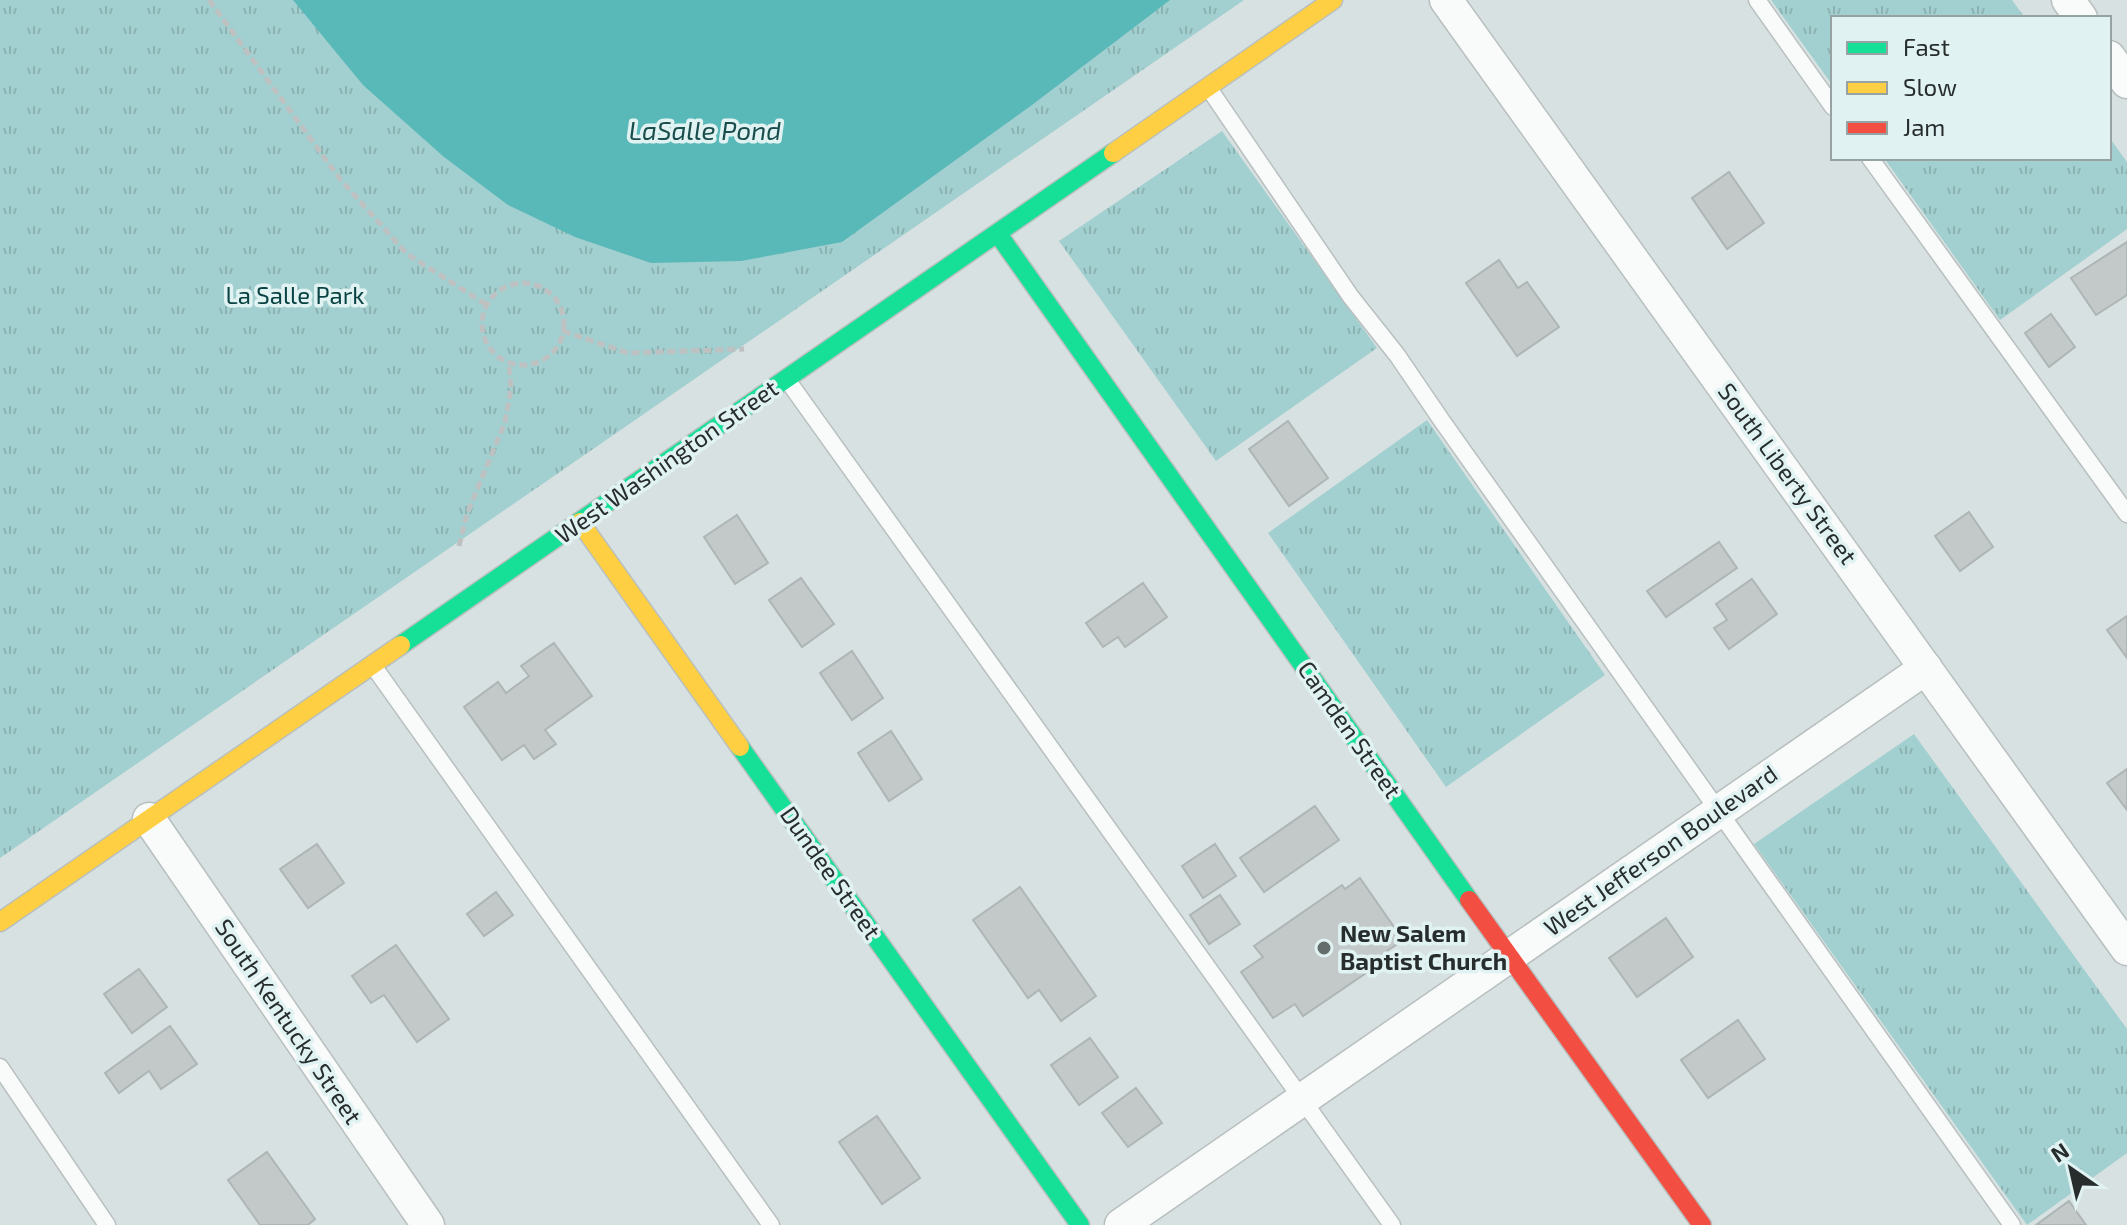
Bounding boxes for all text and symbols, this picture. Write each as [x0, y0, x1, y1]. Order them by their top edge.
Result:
legend [1831, 16, 2111, 160]
text: Fast [1903, 32, 1950, 61]
text: Slow [1903, 72, 1957, 101]
text: Jam [1903, 112, 1945, 141]
water label: LaSalle Pond [629, 114, 781, 145]
park label: La Salle Park [225, 280, 365, 309]
street label: West Washington Street [549, 373, 783, 549]
street label: South Liberty Street [1713, 377, 1864, 569]
street label: Camden Street [1292, 655, 1408, 803]
street label: West Jefferson Boulevard [1538, 758, 1782, 941]
street label: Dundee Street [775, 800, 888, 944]
street label: South Kentucky Street [210, 913, 369, 1129]
place label: New Salem Baptist Church [1340, 918, 1507, 975]
marker: New Salem Baptist Church [1315, 939, 1333, 957]
north arrow [2031, 1129, 2111, 1209]
text: N [2045, 1136, 2073, 1167]

